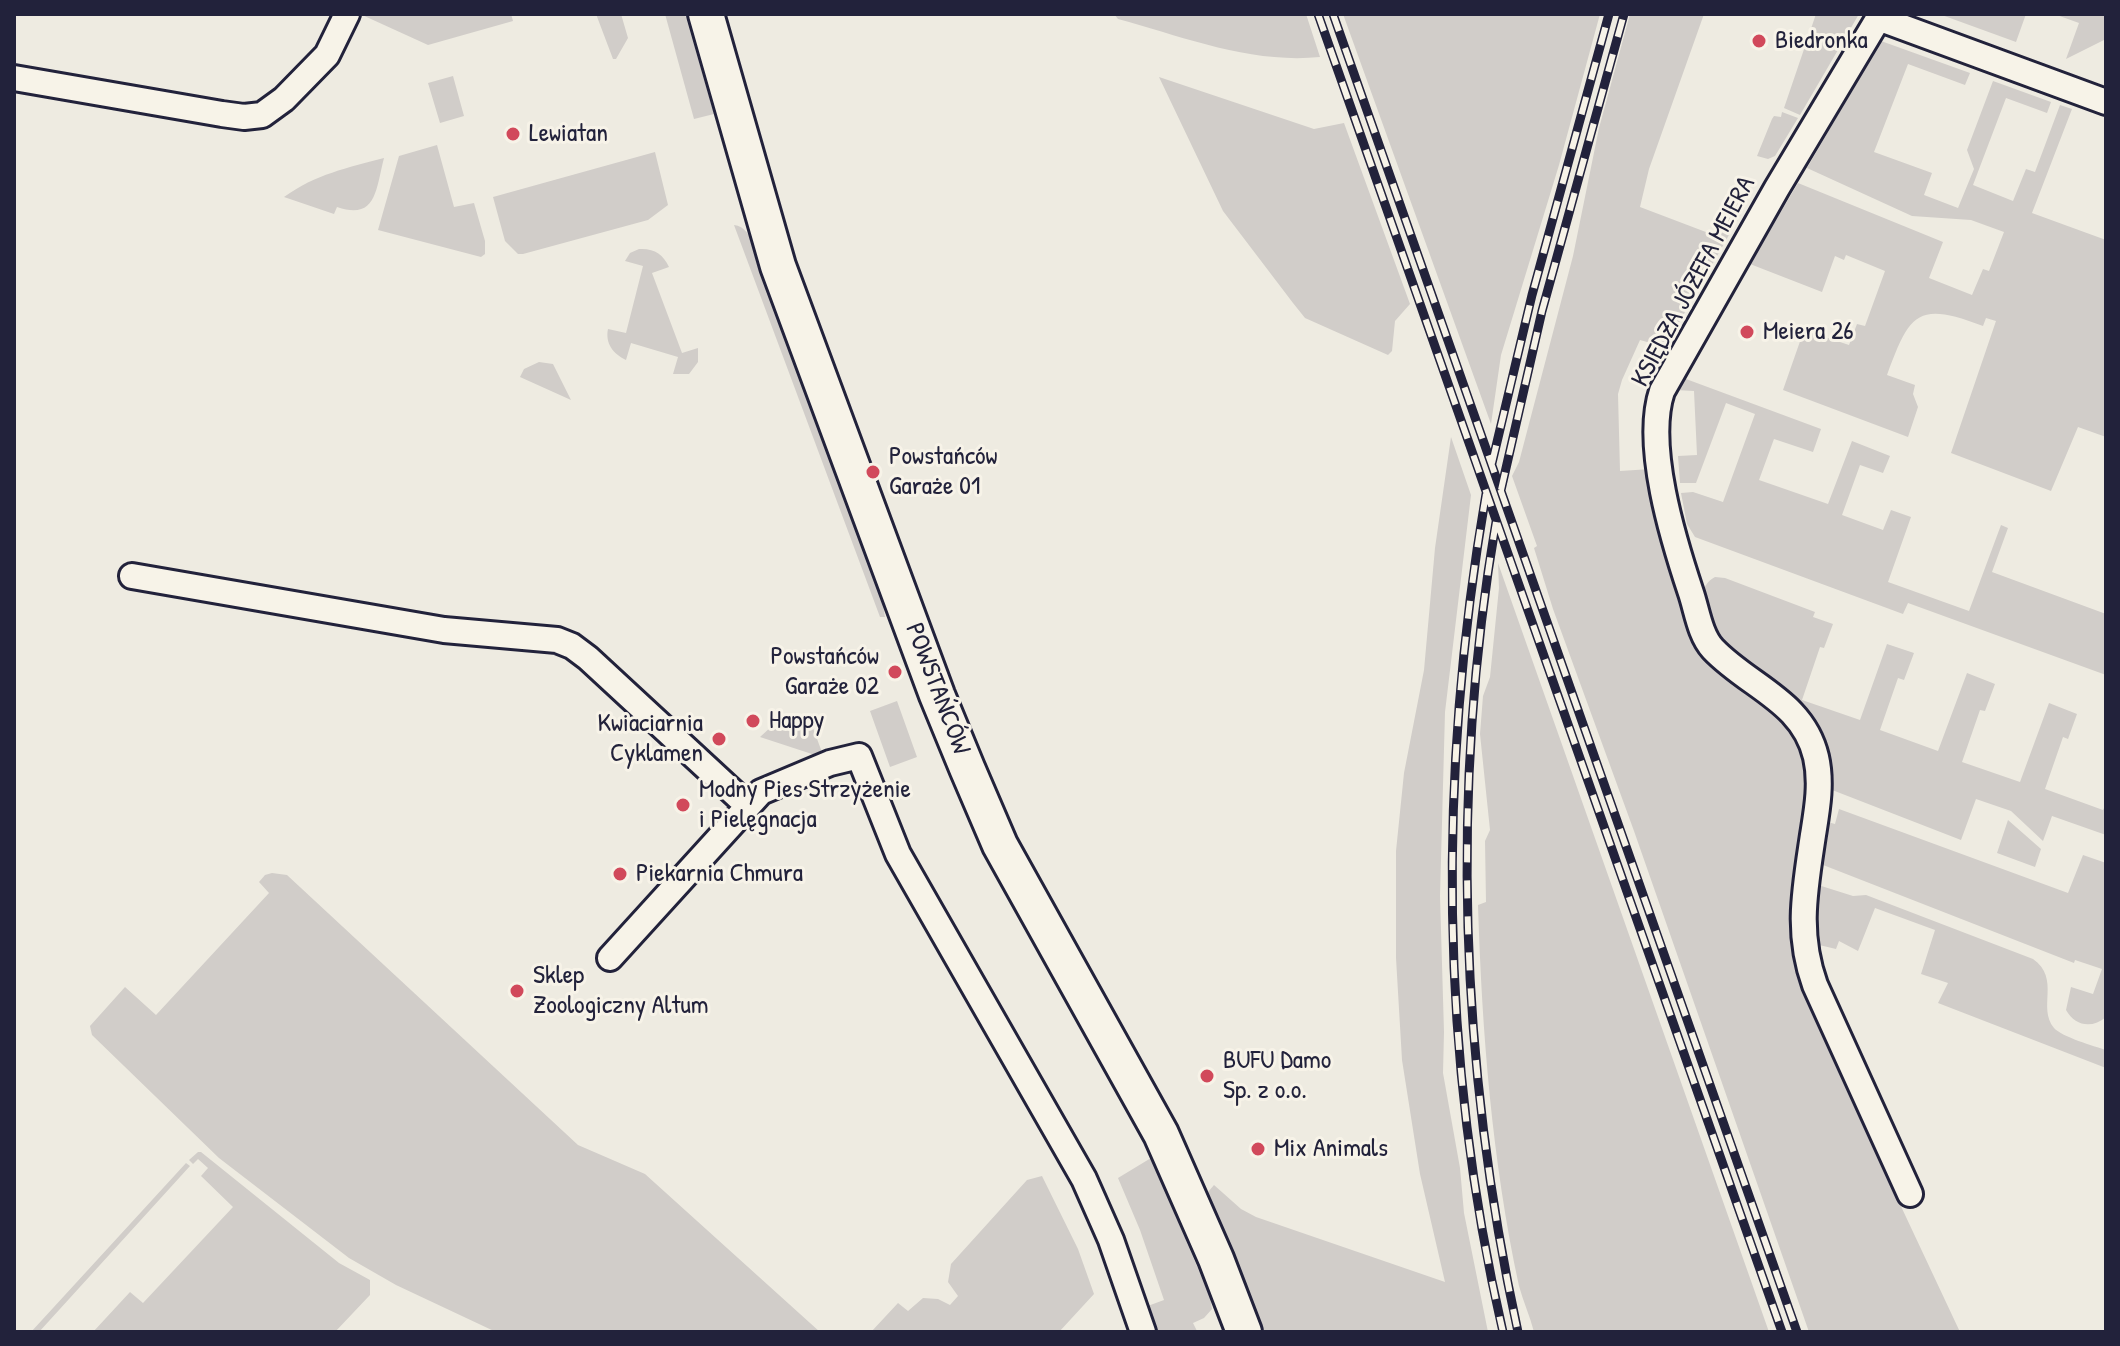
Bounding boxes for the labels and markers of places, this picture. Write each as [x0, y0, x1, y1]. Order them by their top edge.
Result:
place label: Biedronka [1775, 25, 1868, 57]
marker: Biedronka [1750, 32, 1768, 50]
place label: Lewiatan [529, 118, 608, 150]
marker: Lewiatan [504, 125, 522, 143]
place label: Meiera 26 [1763, 316, 1854, 348]
marker: Meiera 26 [1738, 323, 1756, 341]
place label: Powstańców Garaże 01 [889, 441, 998, 502]
marker: Powstańców Garaże 01 [864, 463, 882, 481]
place label: Powstańców Garaże 02 [770, 641, 879, 702]
marker: Powstańców Garaże 02 [886, 663, 904, 681]
place label: Happy [769, 705, 825, 737]
place label: Kwiaciarnia Cyklamen [597, 708, 703, 770]
marker: Happy [744, 712, 762, 730]
marker: Kwiaciarnia Cyklamen [710, 730, 728, 748]
place label: Modny Pies Strzyżenie i Pielęgnacja [699, 774, 911, 836]
marker: Modny Pies Strzyżenie i Pielęgnacja [674, 796, 692, 814]
place label: Piekarnia Chmura [636, 858, 803, 890]
marker: Piekarnia Chmura [611, 865, 629, 883]
place label: Sklep Zoologiczny Altum [533, 960, 708, 1022]
marker: Sklep Zoologiczny Altum [508, 982, 526, 1000]
place label: BUFU Damo Sp. z o.o. [1223, 1045, 1331, 1106]
marker: BUFU Damo Sp. z o.o. [1198, 1067, 1216, 1085]
place label: Mix Animals [1274, 1133, 1388, 1165]
marker: Mix Animals [1249, 1140, 1267, 1158]

